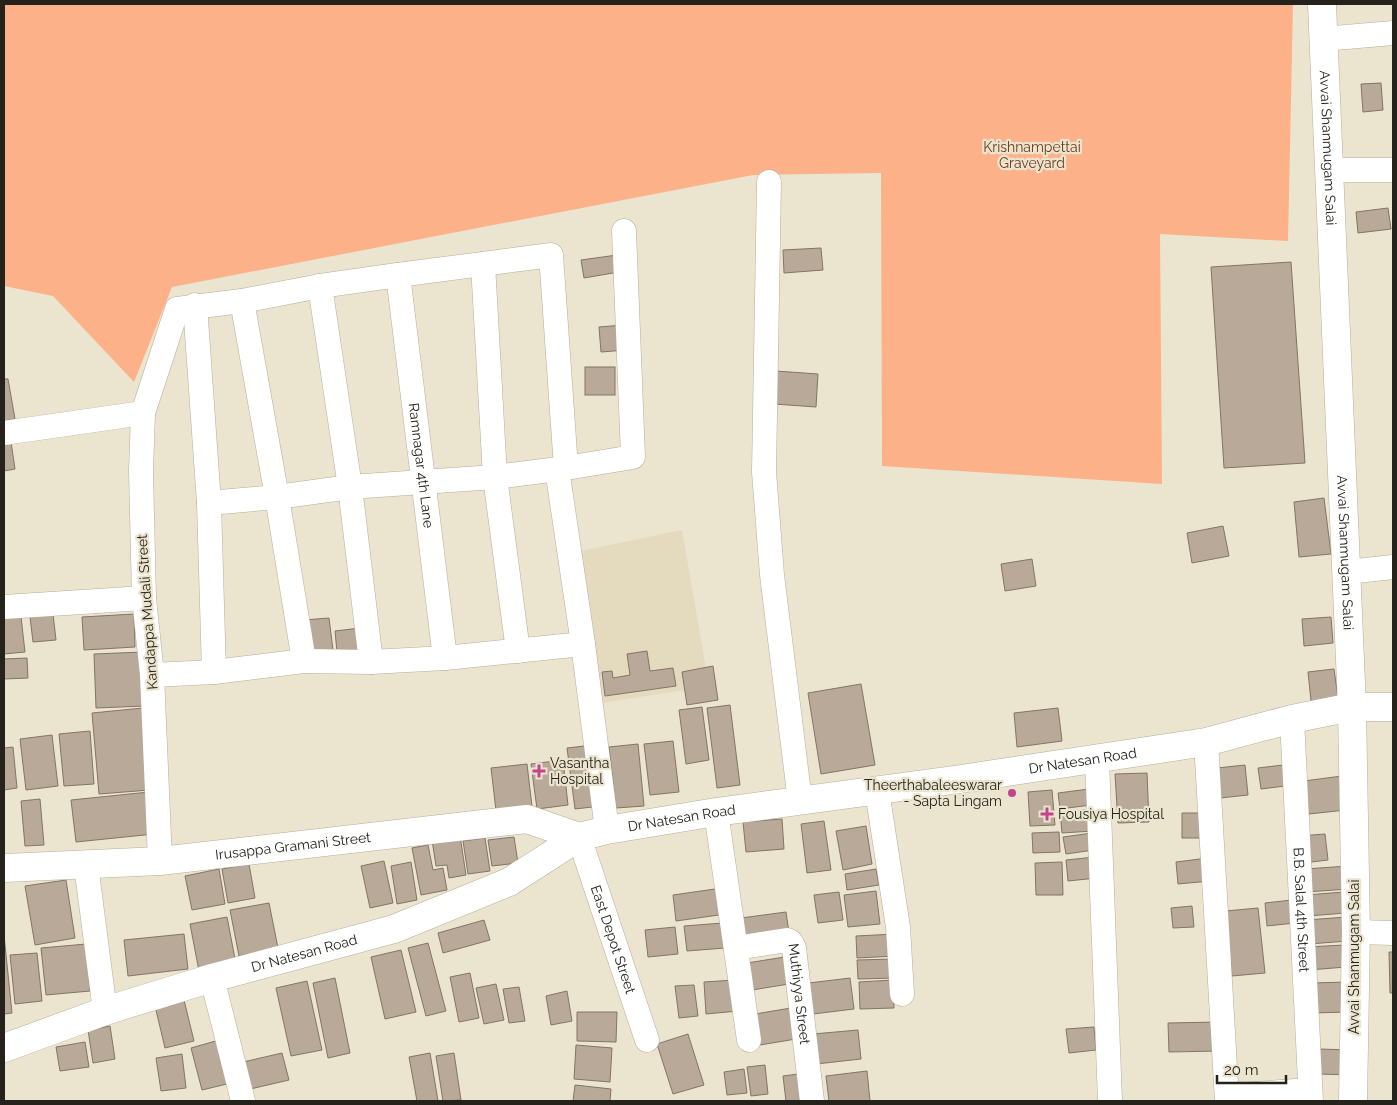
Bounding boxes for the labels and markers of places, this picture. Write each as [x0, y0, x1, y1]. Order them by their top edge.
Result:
place label: Vasantha Hospital [550, 755, 609, 787]
marker: Vasantha Hospital [532, 764, 546, 778]
place label: Theerthabaleeswarar - Sapta Lingam [864, 777, 1002, 809]
marker: Theerthabaleeswarar - Sapta Lingam [1006, 787, 1018, 799]
place label: Fousiya Hospital [1058, 806, 1164, 822]
marker: Fousiya Hospital [1040, 807, 1054, 821]

